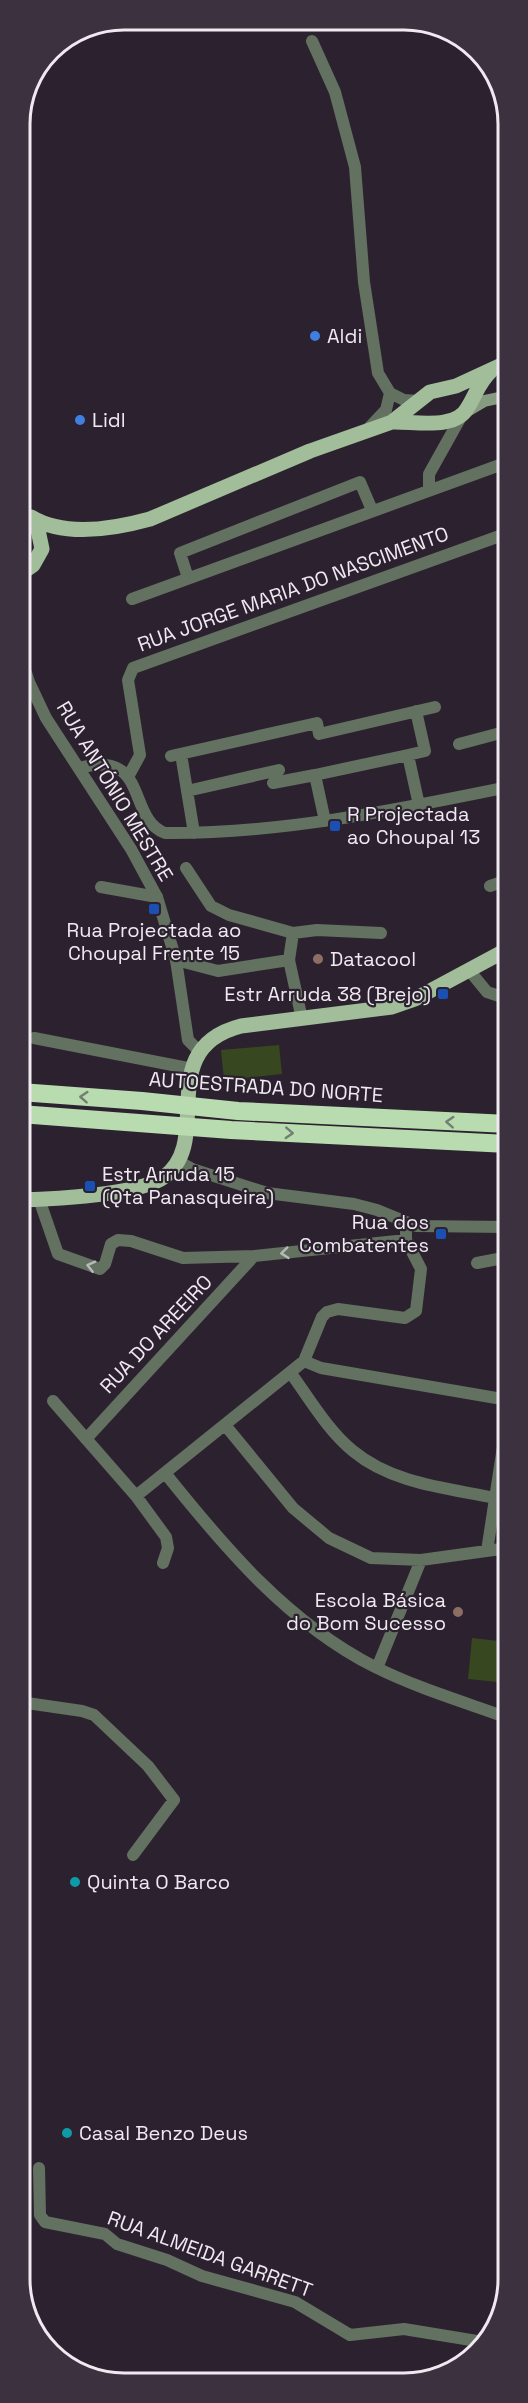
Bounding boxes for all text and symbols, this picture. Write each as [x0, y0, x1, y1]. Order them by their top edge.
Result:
place label: Aldi [327, 323, 362, 349]
marker: Aldi [308, 329, 322, 343]
place label: Lidl [92, 407, 126, 433]
marker: Lidl [73, 413, 87, 427]
street label: RUA JORGE MARIA DO NASCIMENTO [134, 520, 452, 658]
street label: RUA ANTÓNIO MESTRE [51, 696, 179, 886]
place label: R Projectada ao Choupal 13 [347, 801, 480, 850]
marker: R Projectada ao Choupal 13 [328, 819, 342, 833]
marker: Rua Projectada ao Choupal Frente 15 [147, 902, 161, 916]
place label: Rua Projectada ao Choupal Frente 15 [67, 917, 241, 966]
place label: Datacool [330, 946, 416, 972]
marker: Datacool [311, 952, 325, 966]
place label: Estr Arruda 38 (Brejo) [224, 981, 431, 1007]
marker: Estr Arruda 38 (Brejo) [436, 987, 450, 1001]
street label: AUTOESTRADA DO NORTE [148, 1066, 384, 1108]
one-way arrow [79, 1090, 88, 1103]
one-way arrow [445, 1115, 454, 1128]
one-way arrow [285, 1126, 294, 1139]
place label: Estr Arruda 15 (Qta Panasqueira) [102, 1161, 274, 1210]
marker: Estr Arruda 15 (Qta Panasqueira) [83, 1179, 97, 1193]
place label: Rua dos Combatentes [299, 1209, 429, 1258]
marker: Rua dos Combatentes [434, 1227, 448, 1241]
one-way arrow [280, 1246, 289, 1259]
one-way arrow [86, 1261, 96, 1274]
street label: RUA DO AREEIRO [94, 1269, 218, 1399]
place label: Escola Básica do Bom Sucesso [286, 1587, 446, 1636]
marker: Escola Básica do Bom Sucesso [451, 1605, 465, 1619]
place label: Quinta O Barco [87, 1869, 230, 1895]
marker: Quinta O Barco [68, 1875, 82, 1889]
place label: Casal Benzo Deus [79, 2120, 248, 2146]
marker: Casal Benzo Deus [60, 2126, 74, 2140]
street label: RUA ALMEIDA GARRETT [104, 2205, 316, 2303]

